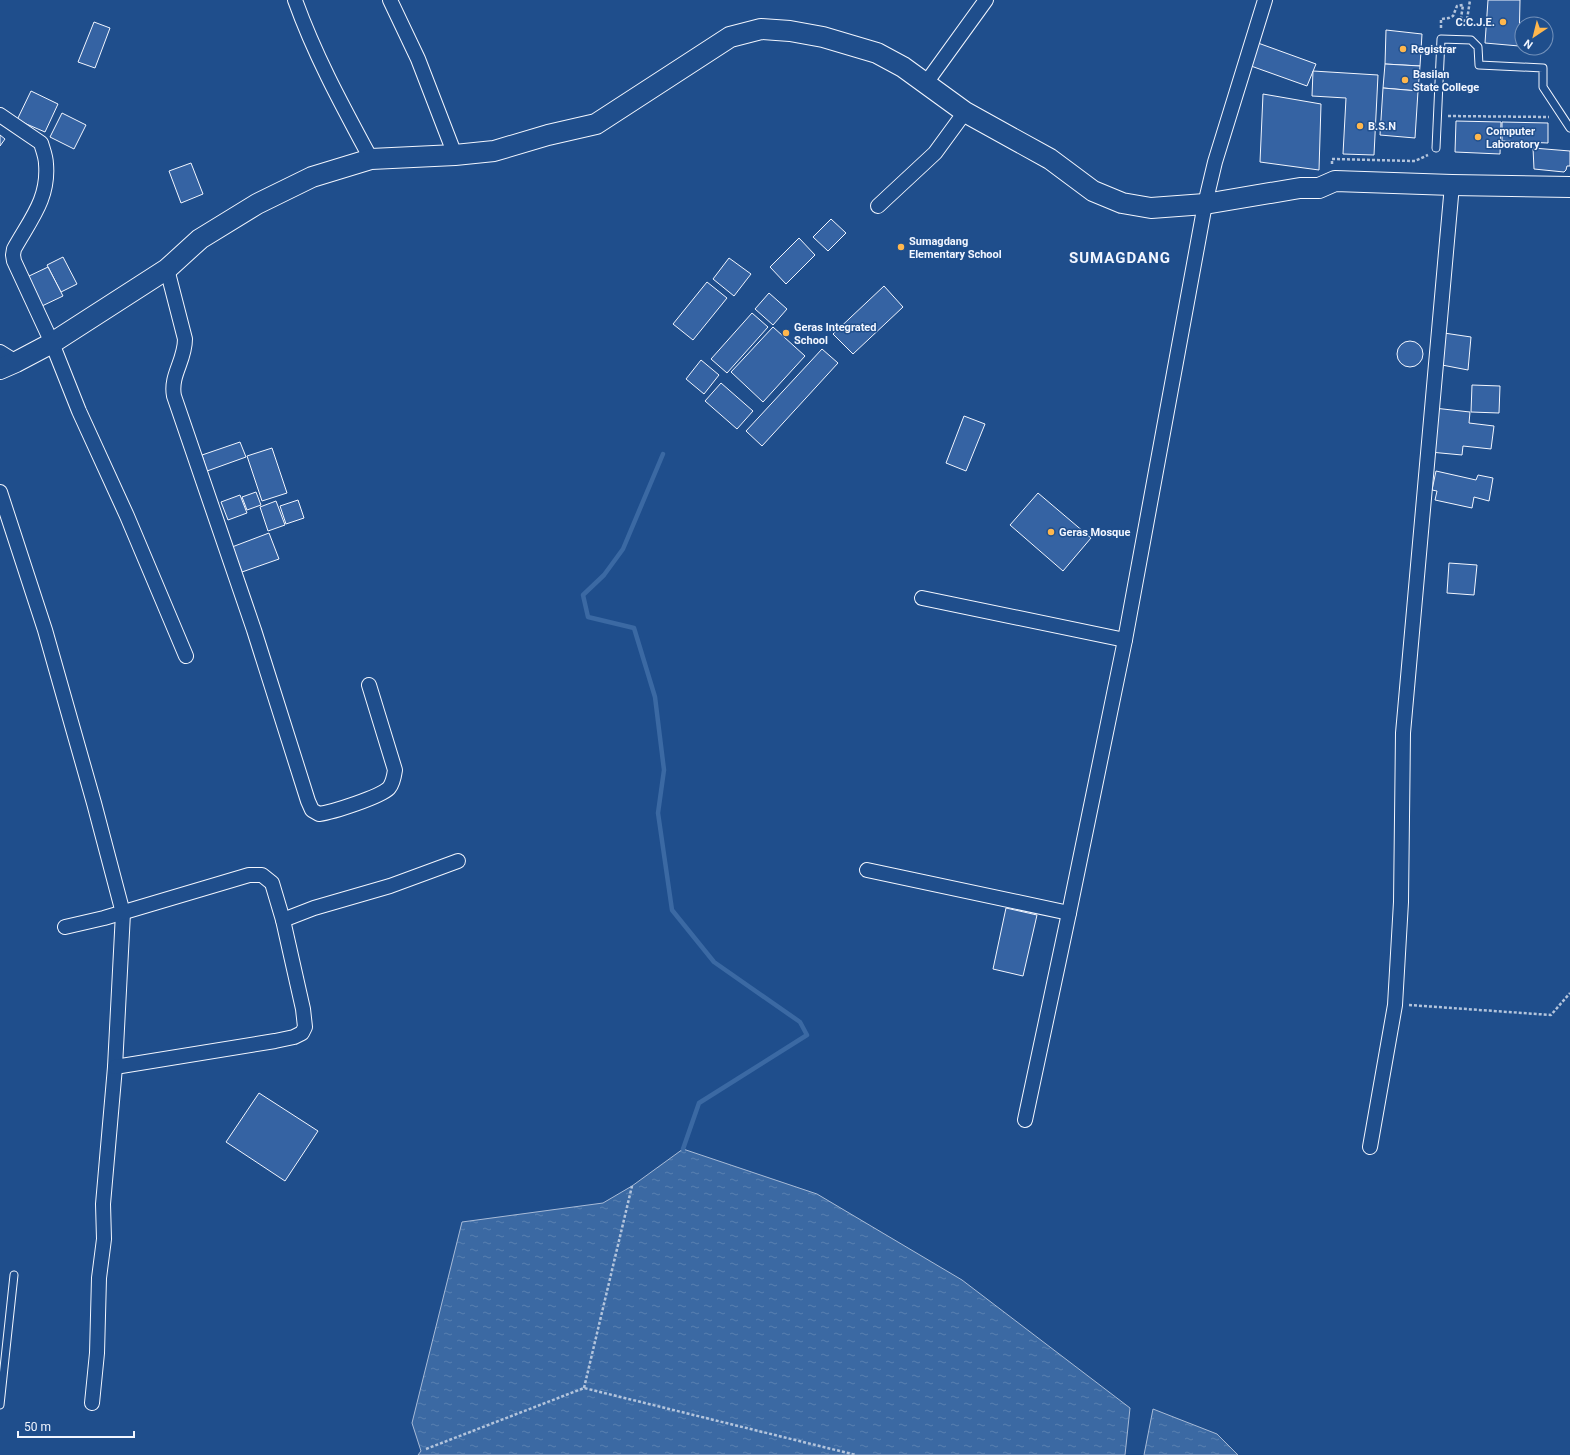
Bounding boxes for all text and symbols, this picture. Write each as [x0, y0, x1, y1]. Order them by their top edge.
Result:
place label: C.C.J.E. [1456, 16, 1495, 29]
north arrow [1514, 16, 1554, 56]
marker: C.C.J.E. [1498, 17, 1508, 27]
text: N [1521, 36, 1535, 51]
place label: Registrar [1411, 43, 1456, 56]
marker: Registrar [1398, 44, 1408, 54]
place label: Basilan State College [1413, 68, 1479, 94]
marker: Basilan State College [1400, 75, 1410, 85]
place label: B.S.N [1368, 120, 1396, 133]
marker: B.S.N [1355, 121, 1365, 131]
place label: Computer Laboratory [1486, 125, 1540, 151]
marker: Computer Laboratory [1473, 132, 1483, 142]
place label: Sumagdang Elementary School [909, 235, 1002, 261]
marker: Sumagdang Elementary School [896, 242, 906, 252]
district label: SUMAGDANG [1069, 249, 1171, 267]
place label: Geras Integrated School [794, 321, 876, 347]
marker: Geras Integrated School [781, 328, 791, 338]
place label: Geras Mosque [1059, 526, 1130, 539]
marker: Geras Mosque [1046, 527, 1056, 537]
scale bar [18, 1413, 134, 1439]
text: 50 m [24, 1420, 51, 1434]

